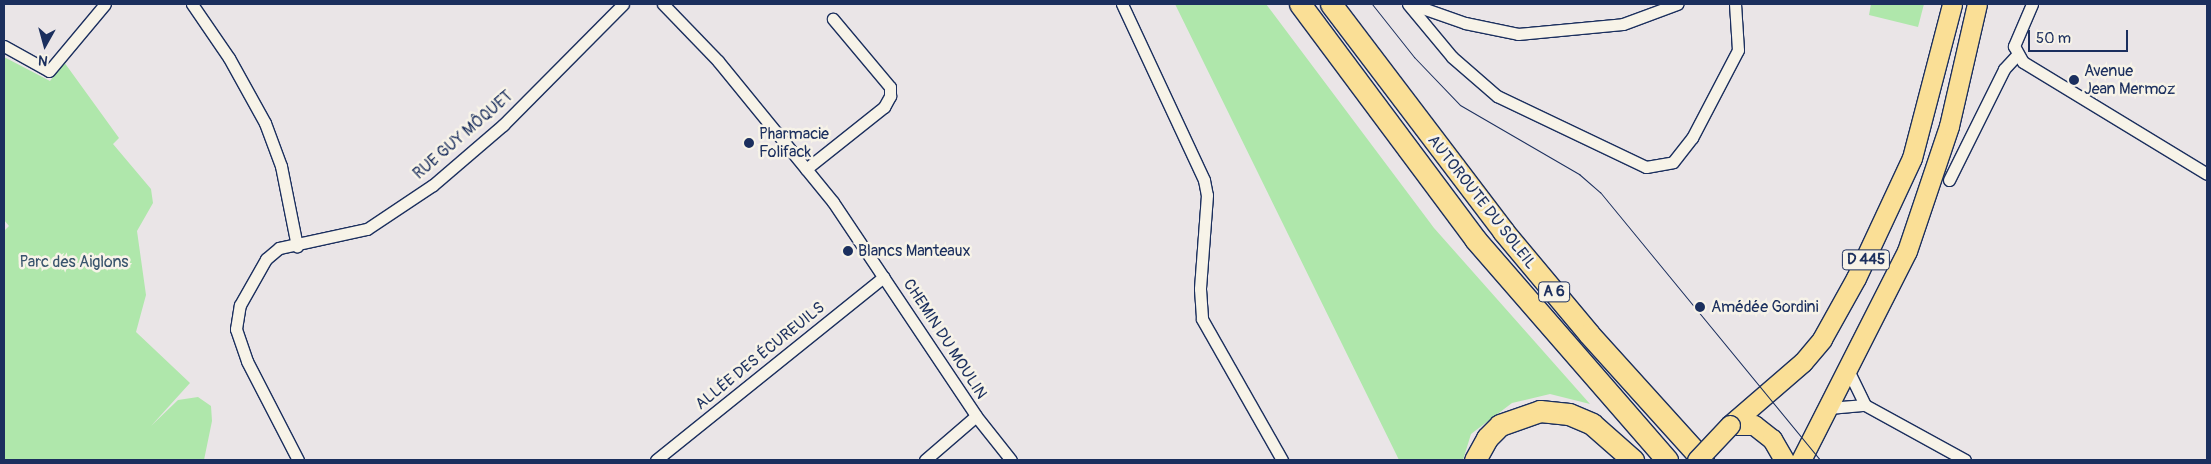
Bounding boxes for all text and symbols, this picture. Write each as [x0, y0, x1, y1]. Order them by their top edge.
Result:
north arrow [20, 20, 70, 70]
scale bar [2031, 20, 2131, 52]
text: 50 m [2036, 29, 2071, 48]
text: N [37, 51, 49, 69]
place label: Avenue Jean Mermoz [2084, 61, 2175, 99]
marker: Avenue Jean Mermoz [2068, 74, 2080, 86]
street label: RUE GUY MÔQUET [409, 87, 517, 183]
place label: Pharmacie Folifack [759, 124, 829, 162]
street label: AUTOROUTE DU SOLEIL [1424, 131, 1540, 273]
marker: Pharmacie Folifack [743, 137, 755, 149]
place label: Blancs Manteaux [858, 241, 971, 261]
marker: Blancs Manteaux [842, 245, 854, 257]
road number: D 445 [1841, 248, 1891, 272]
park label: Parc des Aiglons [20, 252, 128, 272]
street label: CHEMIN DU MOULIN [899, 275, 991, 403]
road number: A 6 [1538, 280, 1570, 304]
place label: Amédée Gordini [1711, 297, 1819, 317]
street label: ALLÉE DES ÉCUREUILS [691, 298, 829, 414]
marker: Amédée Gordini [1693, 300, 1707, 314]

